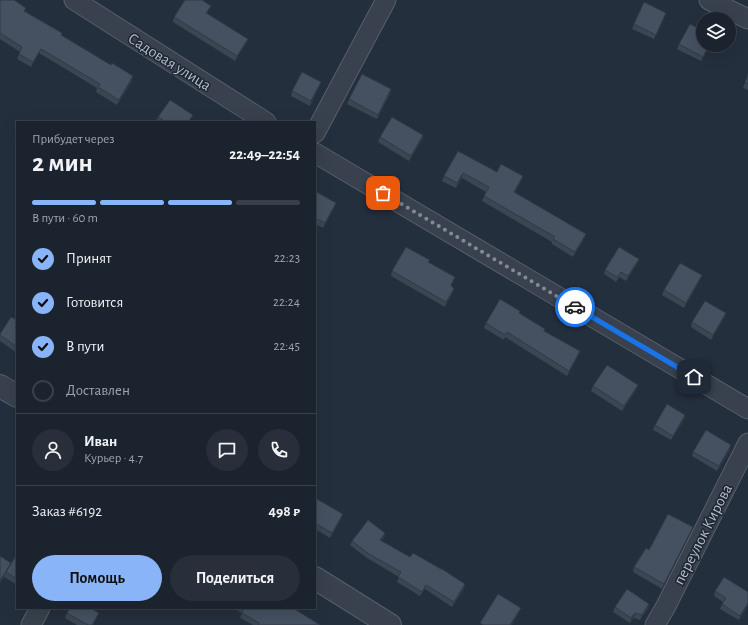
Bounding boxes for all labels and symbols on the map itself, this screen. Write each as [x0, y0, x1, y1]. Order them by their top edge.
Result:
street label: Садовая улица [125, 30, 214, 95]
pin [366, 176, 400, 210]
courier [555, 287, 595, 327]
pin [677, 360, 711, 394]
street label: переулок Кирова [671, 481, 736, 588]

